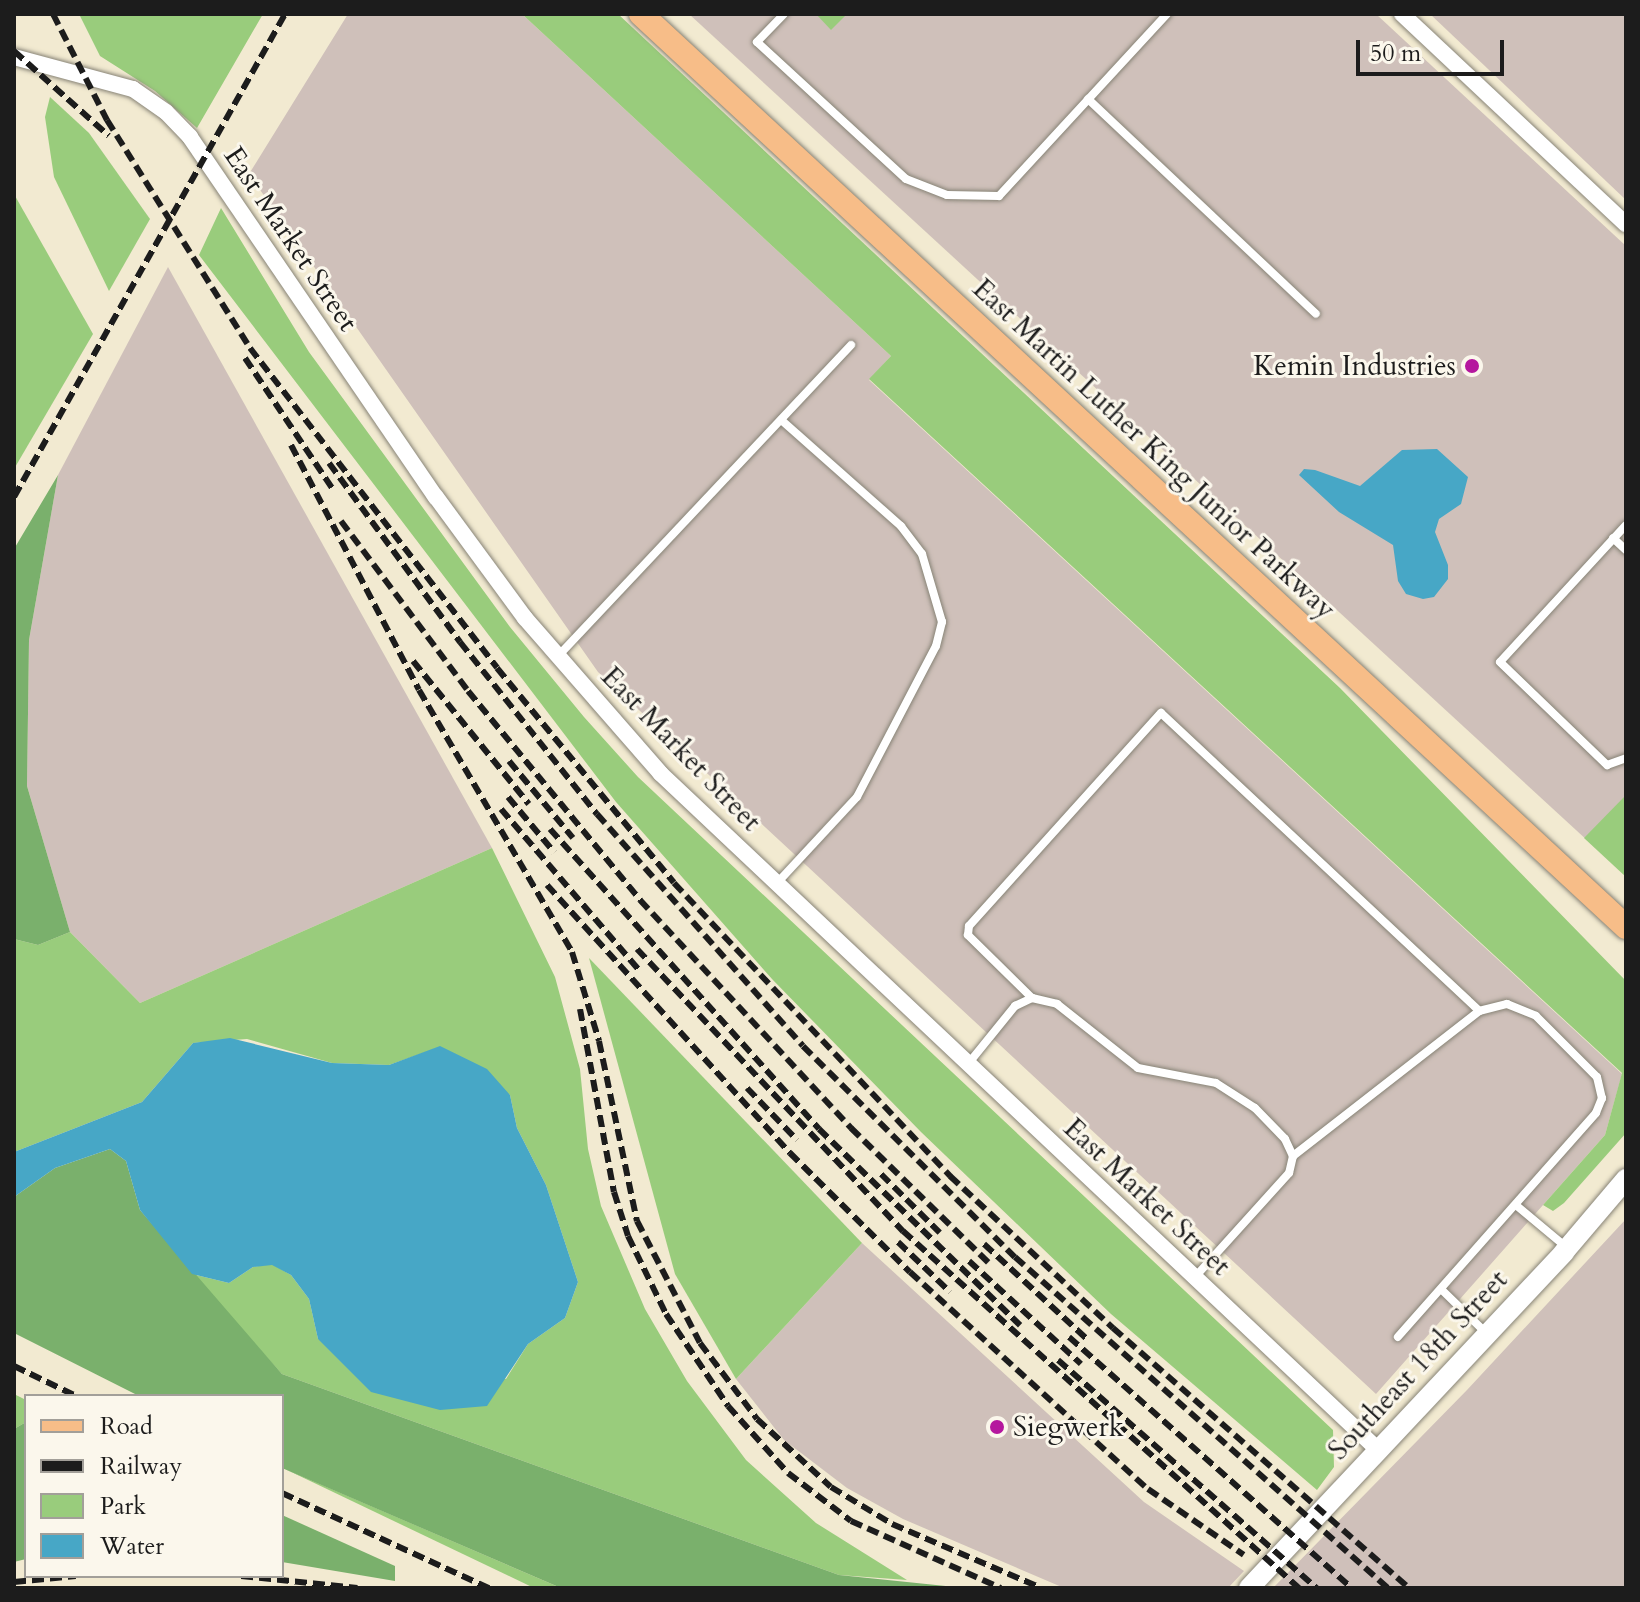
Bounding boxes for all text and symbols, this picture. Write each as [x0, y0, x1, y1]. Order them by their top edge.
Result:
scale bar [1360, 24, 1508, 74]
text: 50 m [1370, 37, 1421, 70]
street label: East Market Street [217, 140, 365, 338]
street label: East Martin Luther King Junior Parkway [966, 272, 1342, 626]
place label: Kemin Industries [1253, 349, 1456, 383]
marker: Kemin Industries [1463, 357, 1481, 375]
street label: East Market Street [594, 660, 768, 838]
street label: East Market Street [1057, 1111, 1237, 1283]
street label: Southeast 18th Street [1321, 1263, 1515, 1467]
legend [24, 1394, 284, 1578]
text: Road [100, 1410, 153, 1443]
place label: Siegwerk [1013, 1410, 1124, 1444]
marker: Siegwerk [988, 1418, 1006, 1436]
text: Railway [100, 1450, 182, 1483]
text: Park [100, 1490, 146, 1523]
text: Water [100, 1530, 164, 1563]

